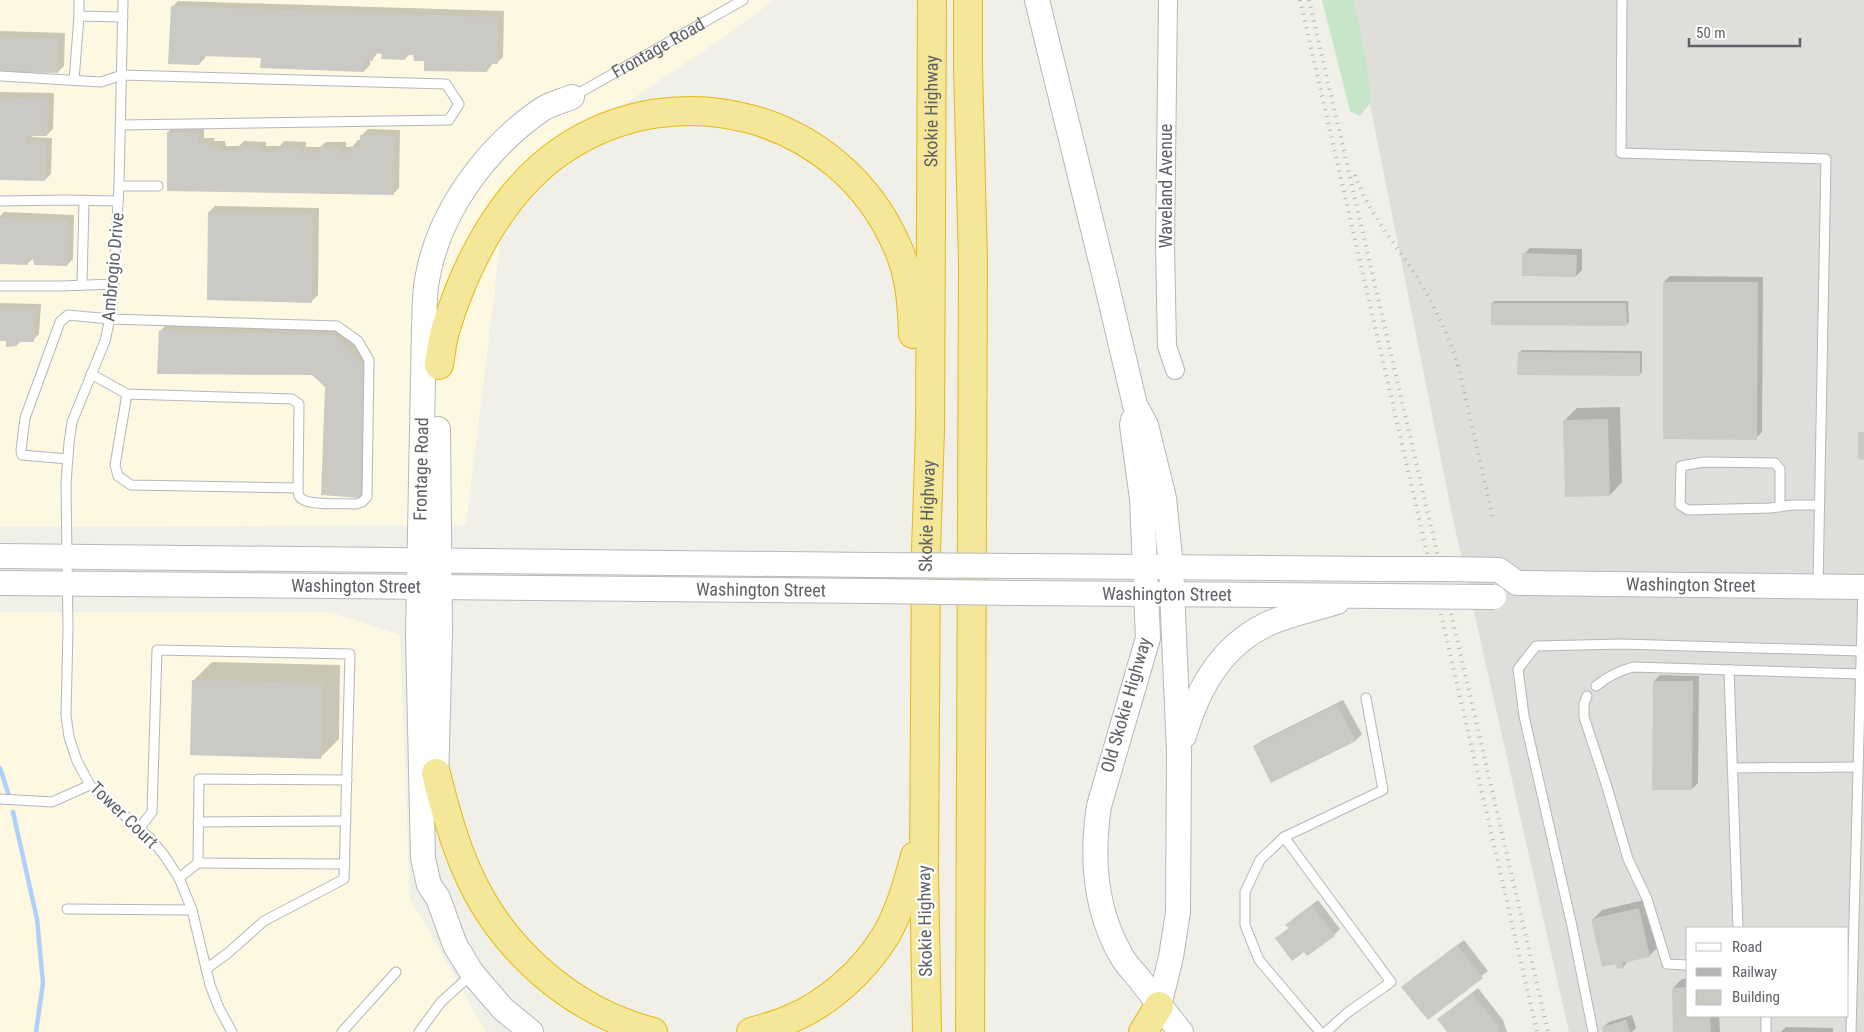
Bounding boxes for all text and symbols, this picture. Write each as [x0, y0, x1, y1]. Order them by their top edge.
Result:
street label: Frontage Road [608, 13, 708, 82]
scale bar [1689, 15, 1800, 47]
text: 50 m [1696, 24, 1726, 42]
street label: Skokie Highway [920, 55, 942, 167]
street label: Waveland Avenue [1155, 124, 1176, 248]
street label: Ambrogio Drive [97, 212, 128, 322]
street label: Frontage Road [409, 417, 432, 521]
street label: Skokie Highway [915, 459, 939, 572]
street label: Washington Street [1626, 573, 1756, 596]
street label: Washington Street [291, 575, 421, 597]
street label: Washington Street [696, 578, 826, 601]
street label: Washington Street [1102, 583, 1232, 605]
street label: Old Skokie Highway [1096, 634, 1155, 775]
street label: Tower Court [86, 777, 163, 852]
street label: Skokie Highway [913, 864, 936, 977]
legend [1686, 927, 1849, 1017]
text: Road [1732, 938, 1762, 956]
text: Railway [1732, 963, 1777, 981]
text: Building [1732, 988, 1780, 1006]

